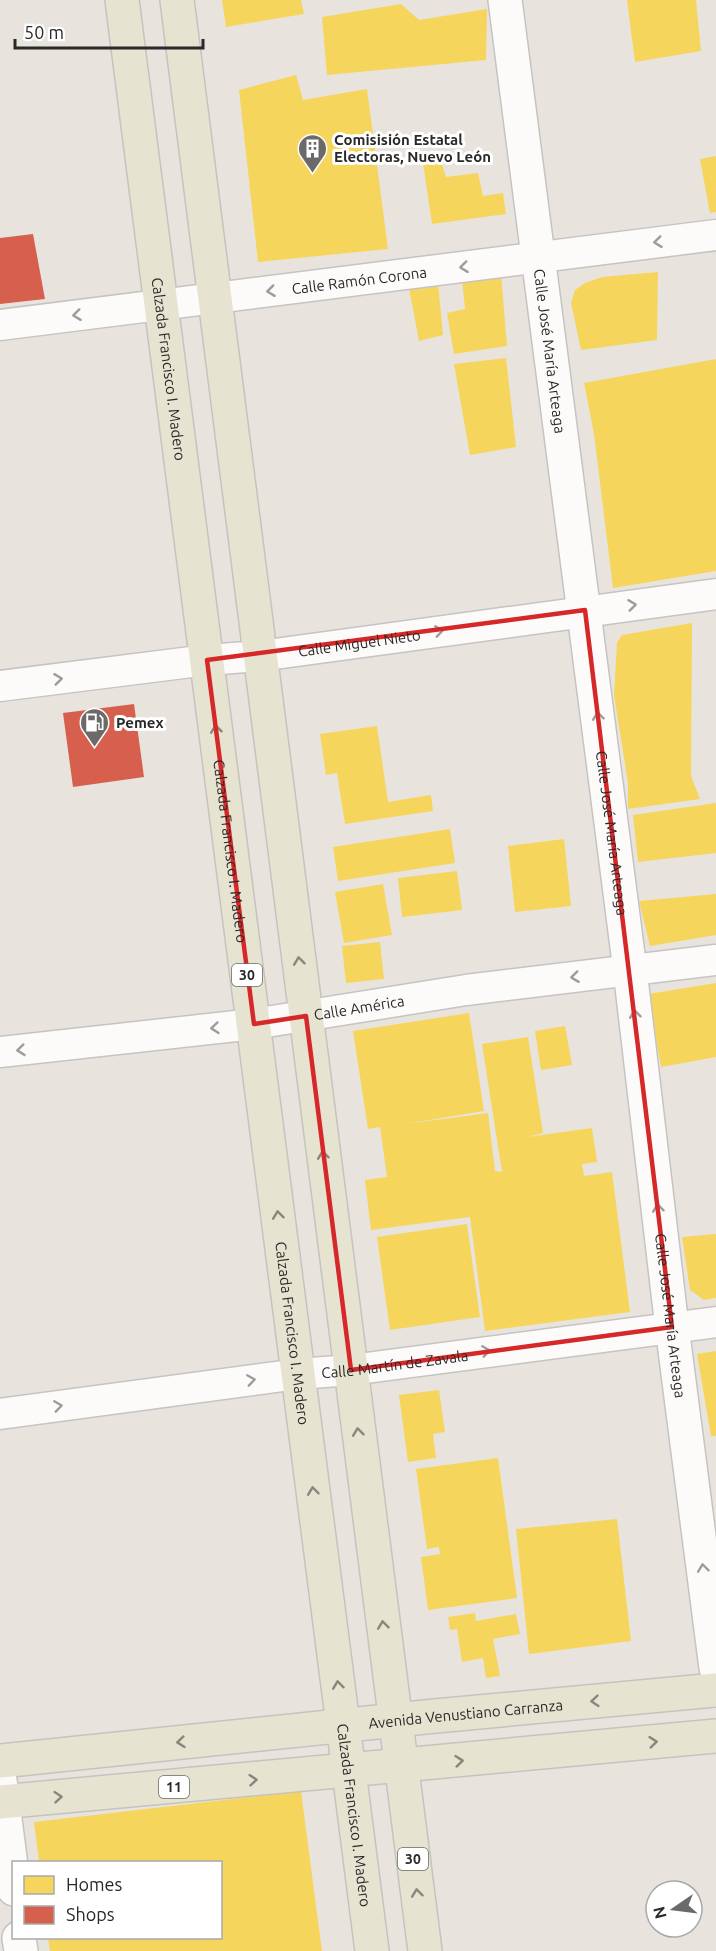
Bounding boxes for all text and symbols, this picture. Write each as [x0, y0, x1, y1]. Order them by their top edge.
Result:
scale bar [15, 12, 202, 50]
text: 50 m [24, 22, 64, 42]
place label: Comisisión Estatal Electoras, Nuevo León [334, 131, 491, 165]
building icon: Comisisión Estatal Electoras, Nuevo León [297, 132, 329, 174]
one-way arrow [653, 236, 663, 248]
one-way arrow [460, 260, 469, 272]
street label: Calle Ramón Corona [291, 263, 428, 297]
street label: Calle José María Arteaga [531, 268, 569, 434]
street label: Calzada Francisco I. Madero [149, 276, 189, 462]
one-way arrow [266, 284, 276, 296]
one-way arrow [73, 308, 82, 321]
one-way arrow [628, 599, 637, 611]
street label: Calle Miguel Nieto [297, 626, 422, 659]
one-way arrow [434, 626, 444, 638]
one-way arrow [53, 673, 63, 686]
fuel station icon: Pemex [79, 706, 111, 748]
one-way arrow [592, 712, 605, 721]
place label: Pemex [116, 714, 164, 731]
one-way arrow [210, 725, 223, 734]
street label: Calle José María Arteaga [593, 750, 631, 916]
street label: Calzada Francisco I. Madero [211, 758, 251, 944]
one-way arrow [293, 957, 305, 966]
road number: 30 [232, 964, 262, 986]
one-way arrow [570, 970, 579, 983]
street label: Calle América [313, 992, 406, 1023]
one-way arrow [630, 1009, 642, 1019]
one-way arrow [211, 1022, 220, 1034]
one-way arrow [17, 1043, 26, 1055]
one-way arrow [318, 1150, 330, 1159]
one-way arrow [652, 1203, 665, 1212]
one-way arrow [272, 1210, 285, 1219]
street label: Calle José María Arteaga [653, 1232, 690, 1399]
street label: Calzada Francisco I. Madero [273, 1240, 313, 1426]
street label: Calle Martín de Zavala [321, 1346, 469, 1381]
one-way arrow [482, 1346, 491, 1358]
one-way arrow [247, 1375, 256, 1387]
one-way arrow [53, 1401, 63, 1413]
one-way arrow [353, 1427, 365, 1436]
one-way arrow [308, 1487, 320, 1496]
one-way arrow [697, 1563, 710, 1572]
one-way arrow [377, 1620, 390, 1630]
one-way arrow [332, 1680, 345, 1689]
one-way arrow [590, 1694, 600, 1707]
street label: Avenida Venustiano Carranza [367, 1696, 564, 1731]
street label: Calzada Francisco I. Madero [334, 1723, 375, 1908]
one-way arrow [176, 1735, 185, 1748]
one-way arrow [648, 1736, 658, 1749]
one-way arrow [454, 1755, 463, 1768]
one-way arrow [248, 1774, 257, 1787]
road number: 11 [159, 1776, 189, 1798]
one-way arrow [54, 1791, 63, 1804]
road number: 30 [398, 1848, 428, 1870]
legend [12, 1861, 222, 1939]
text: Homes [66, 1874, 123, 1894]
north arrow [644, 1879, 704, 1939]
one-way arrow [411, 1888, 424, 1898]
text: Shops [66, 1904, 115, 1924]
text: N [649, 1905, 670, 1921]

